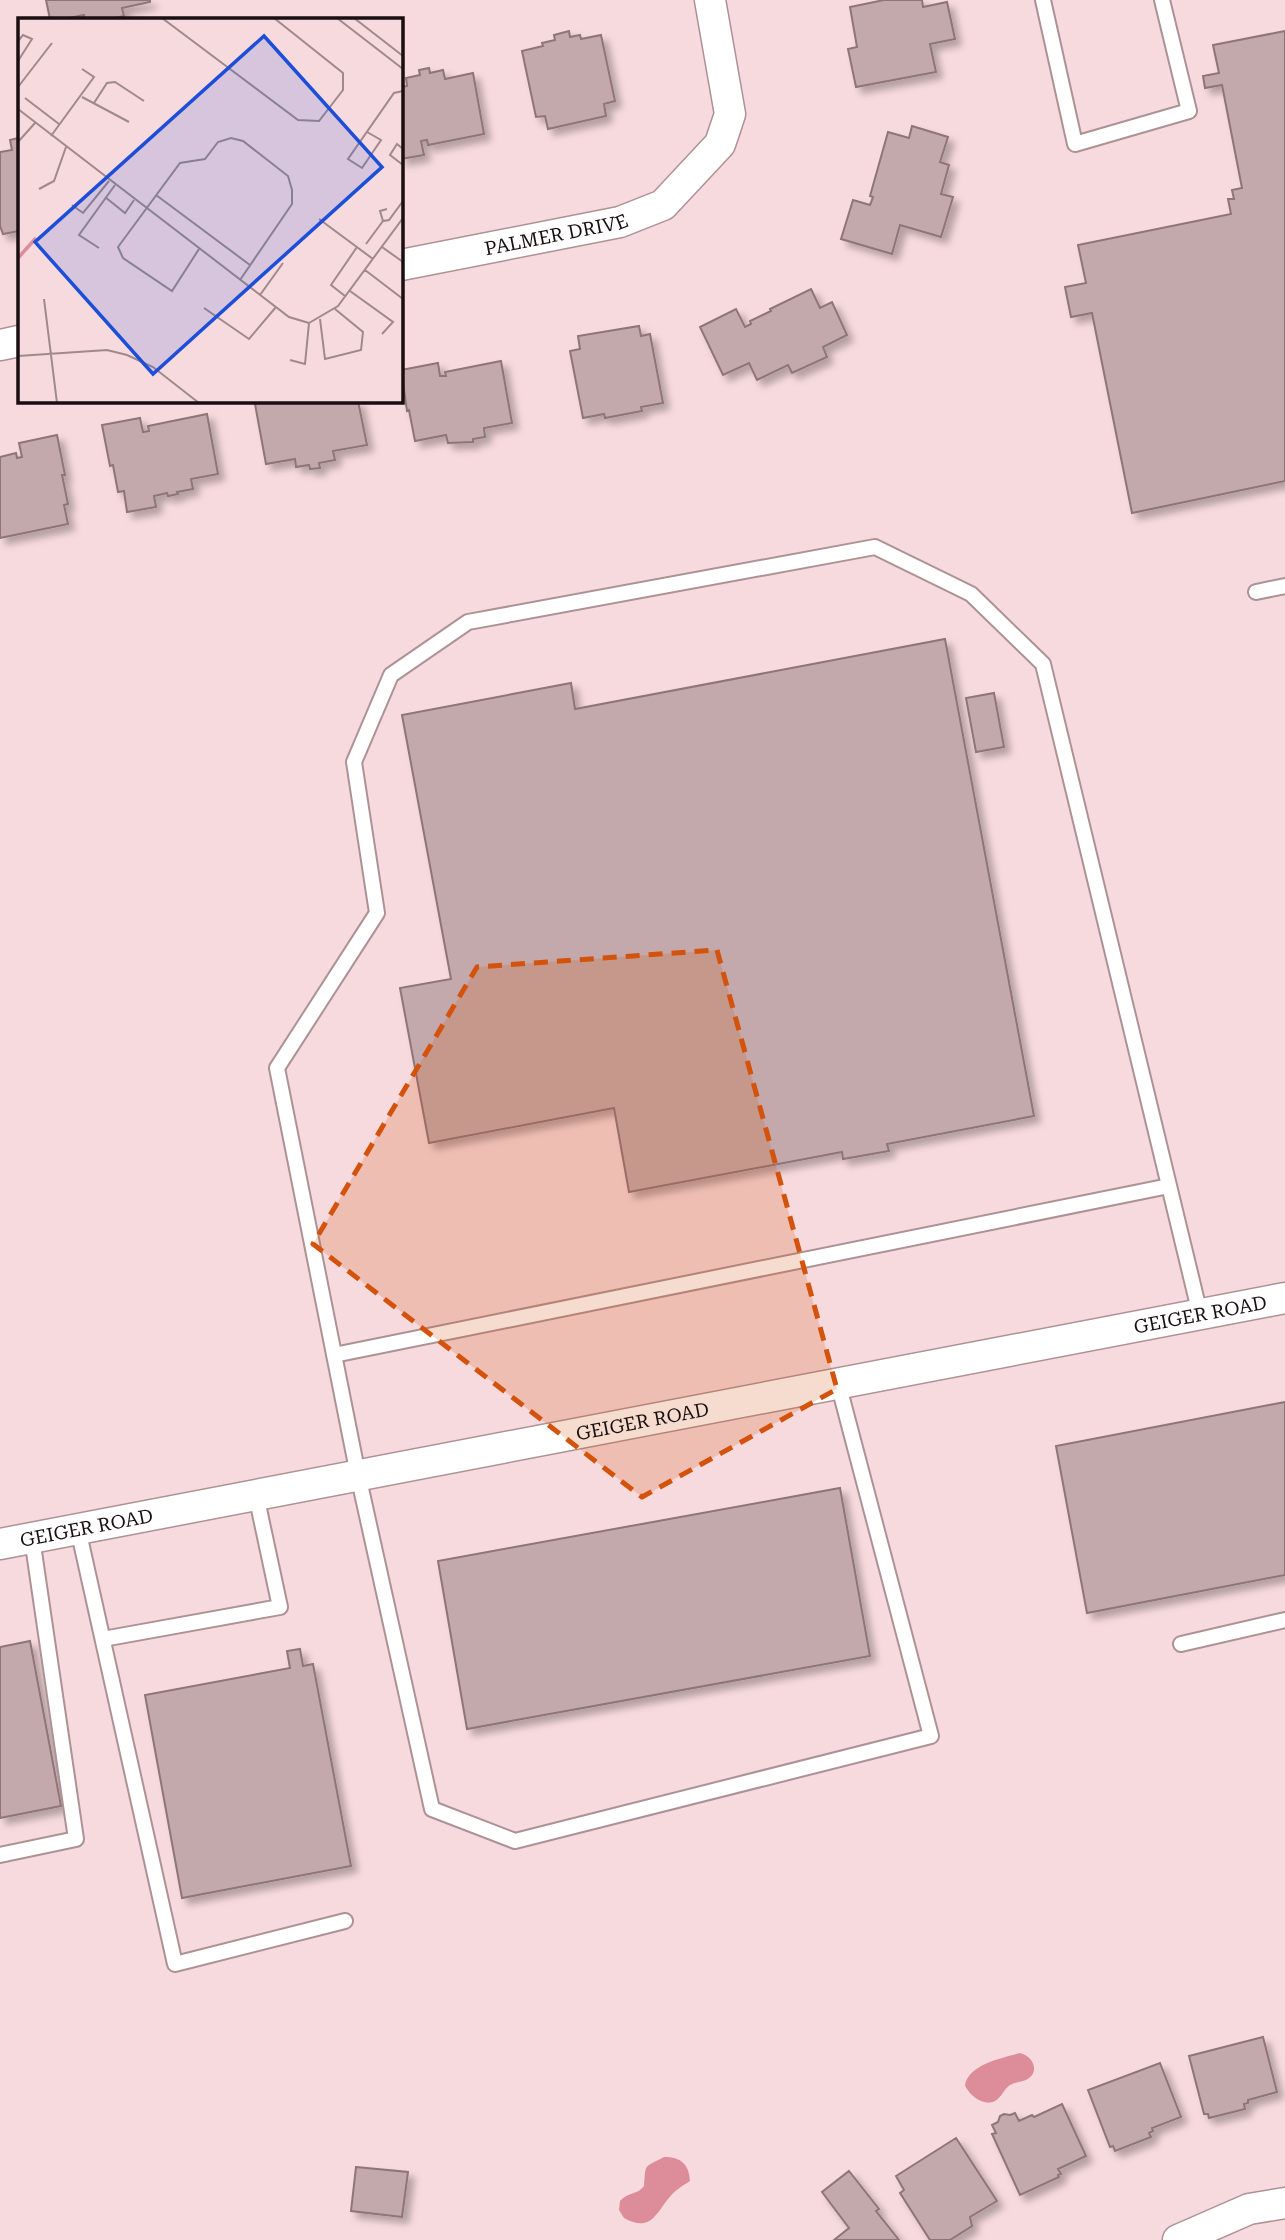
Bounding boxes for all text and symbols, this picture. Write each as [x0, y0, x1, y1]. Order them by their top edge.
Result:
inset map [18, 18, 402, 402]
street label: PALMER DRIVE [483, 209, 631, 260]
street label: GEIGER ROAD [1132, 1291, 1269, 1339]
street label: GEIGER ROAD [574, 1398, 711, 1445]
street label: GEIGER ROAD [18, 1504, 155, 1552]

